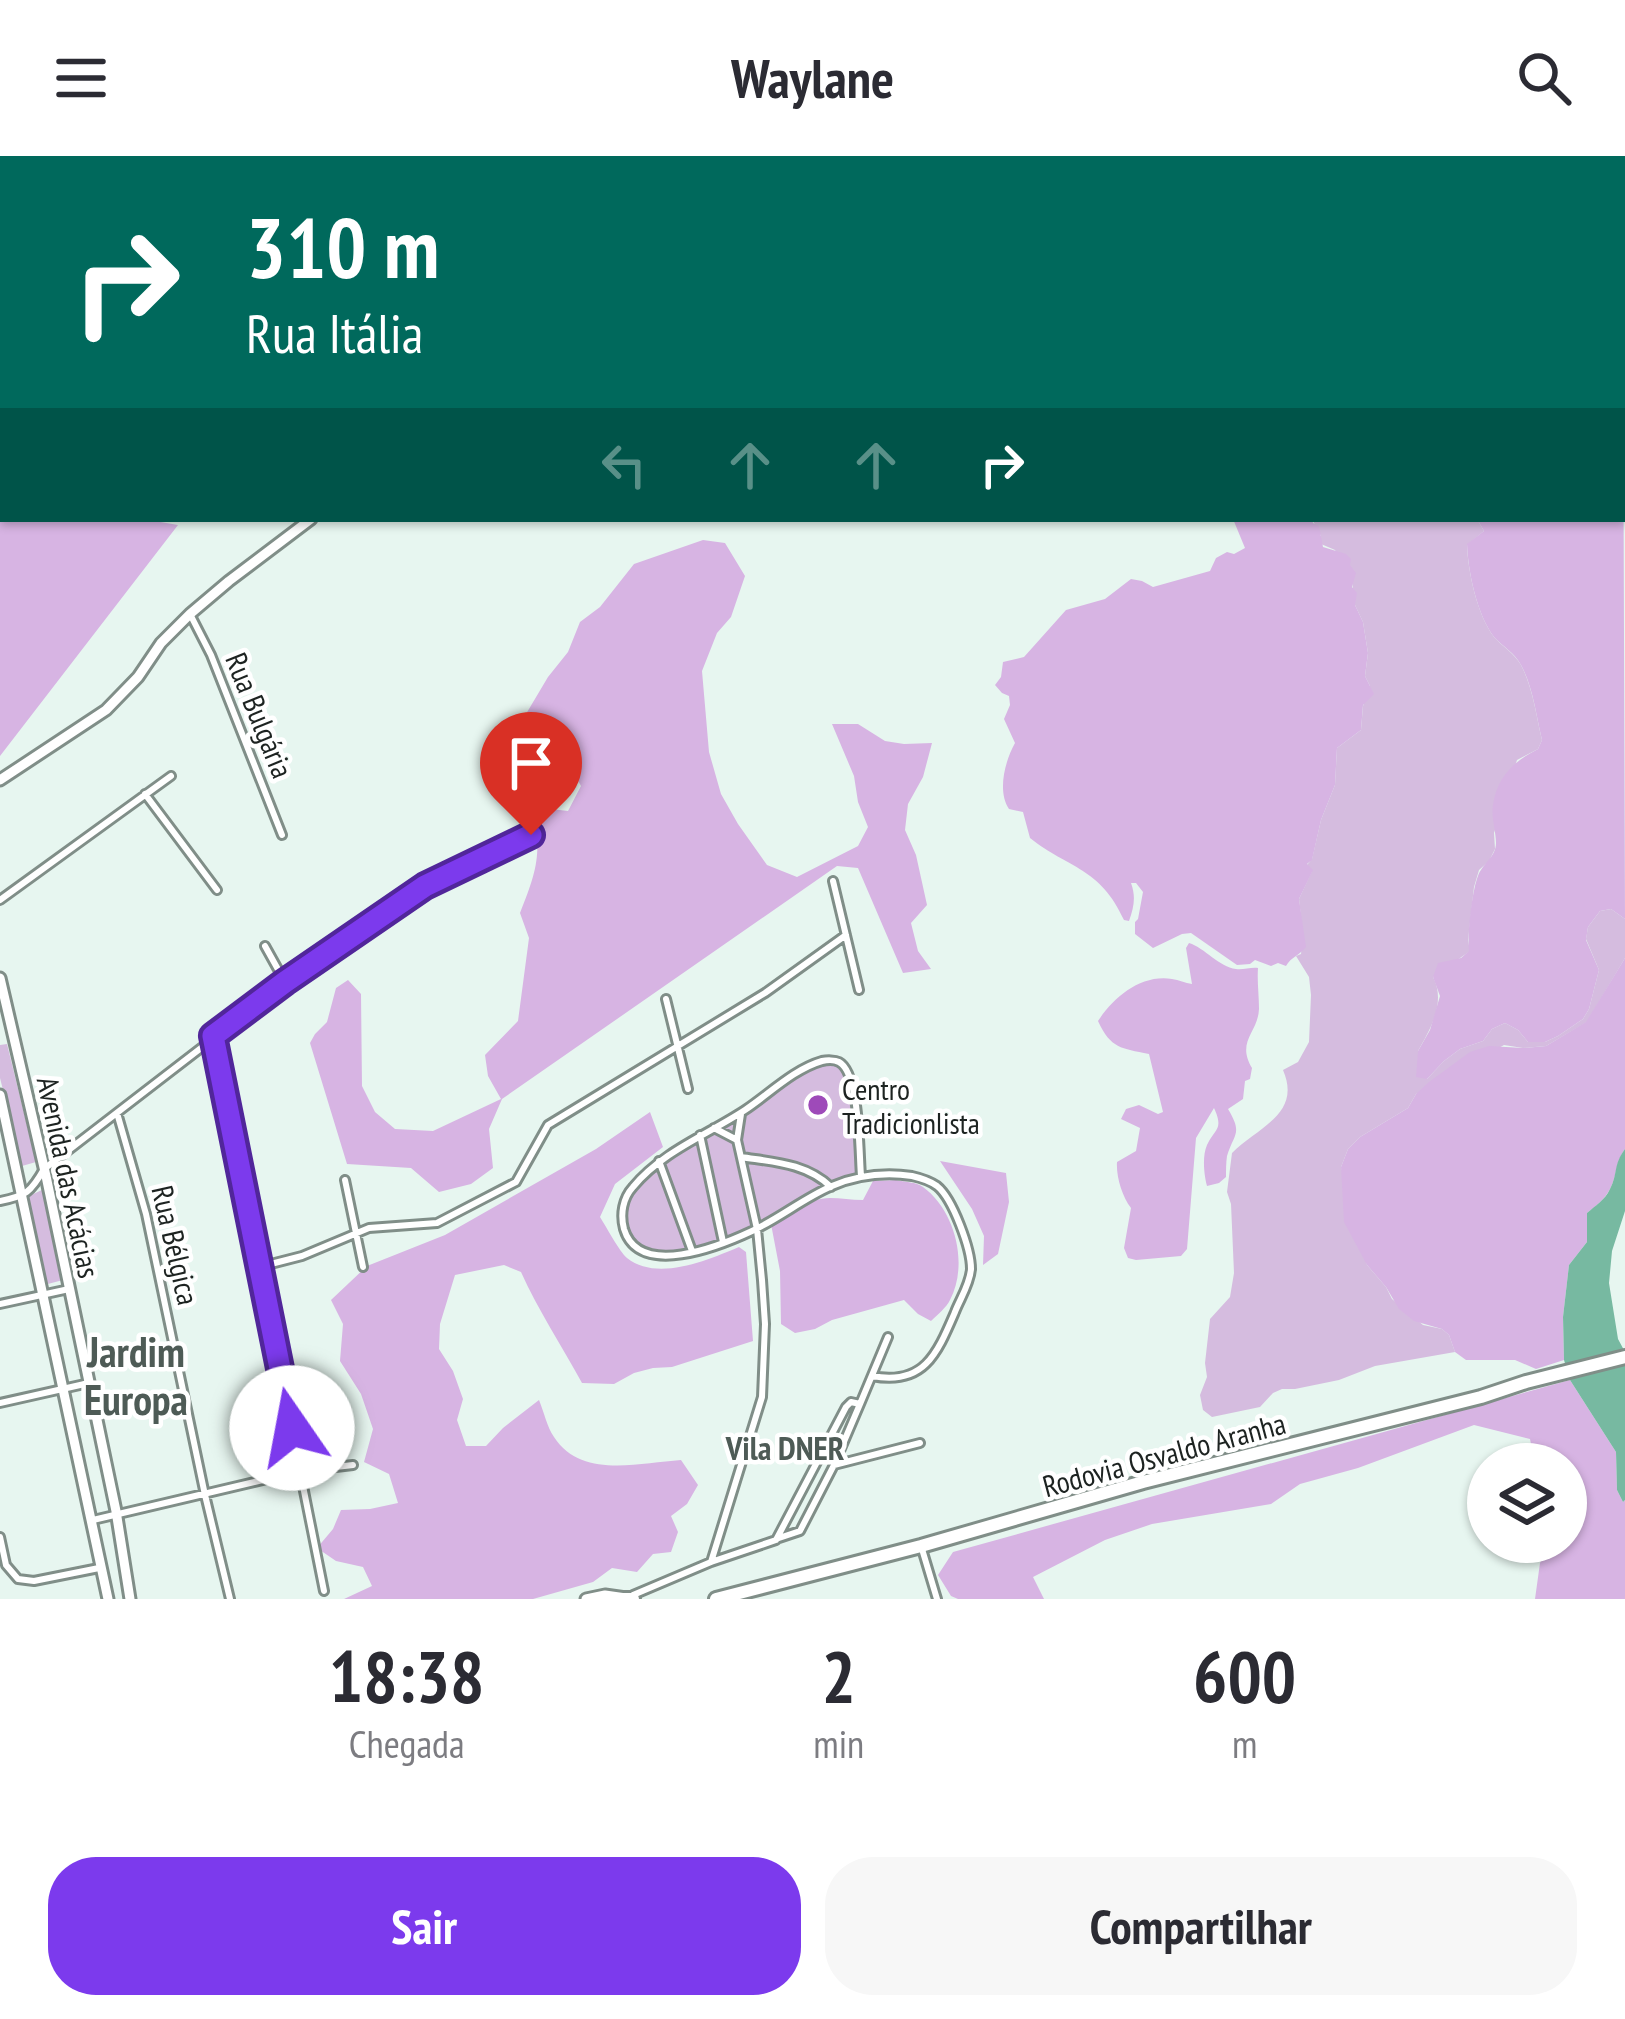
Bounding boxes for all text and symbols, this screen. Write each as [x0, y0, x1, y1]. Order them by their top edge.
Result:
text: Waylane [731, 43, 894, 113]
icon: menu [48, 45, 114, 111]
icon: search [1511, 45, 1577, 111]
text: 310 m [246, 192, 439, 301]
icon: right [48, 204, 204, 360]
text: Rua Itália [246, 298, 423, 368]
icon: left [591, 432, 657, 498]
icon: ahead [717, 432, 783, 498]
icon: ahead [843, 432, 909, 498]
icon: right [969, 432, 1035, 498]
street label: Rua Bulgária [217, 647, 303, 783]
pin [480, 712, 582, 835]
icon: arrive [498, 730, 564, 796]
place label: Centro Tradicionlista [842, 1069, 980, 1142]
street label: Avenida das Acácias [29, 1073, 109, 1281]
marker: Centro Tradicionlista [805, 1092, 831, 1118]
street label: Rua Bélgica [143, 1181, 209, 1309]
district label: Jardim Europa [84, 1324, 188, 1427]
position arrow [229, 1365, 355, 1491]
street label: Rodovia Osvaldo Aranha [1038, 1403, 1290, 1505]
district label: Vila DNER [725, 1426, 845, 1469]
map controls [1467, 1443, 1587, 1563]
button: layers [1467, 1443, 1587, 1563]
text: 18:38 [329, 1629, 485, 1722]
text: 2 [822, 1629, 856, 1722]
text: 600 [1193, 1629, 1296, 1722]
text: Chegada [349, 1718, 465, 1769]
text: min [813, 1718, 864, 1769]
text: m [1232, 1718, 1257, 1769]
button: Sair [48, 1857, 801, 1995]
button: Compartilhar [825, 1857, 1577, 1995]

